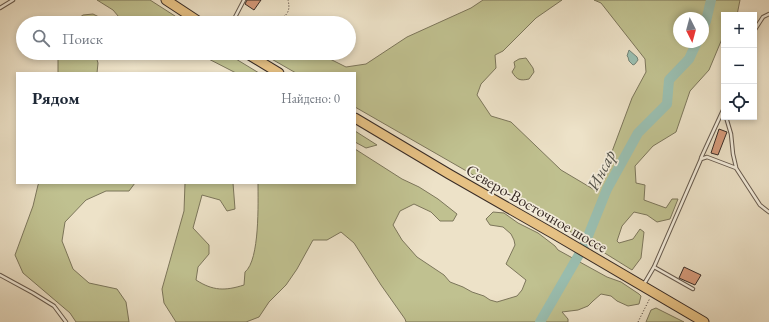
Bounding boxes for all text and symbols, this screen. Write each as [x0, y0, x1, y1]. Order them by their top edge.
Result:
north arrow [673, 12, 709, 48]
map controls [721, 12, 757, 120]
button: + [721, 12, 757, 48]
search box [16, 16, 356, 60]
icon: search [30, 27, 52, 49]
text: Поиск [62, 29, 103, 48]
button: − [721, 48, 757, 84]
button: locate [721, 84, 757, 120]
text: Рядом [32, 87, 80, 109]
text: Найдено: 0 [281, 90, 340, 107]
water label: Инсар [581, 146, 621, 195]
street label: Северо-Восточное шоссе [462, 159, 611, 258]

